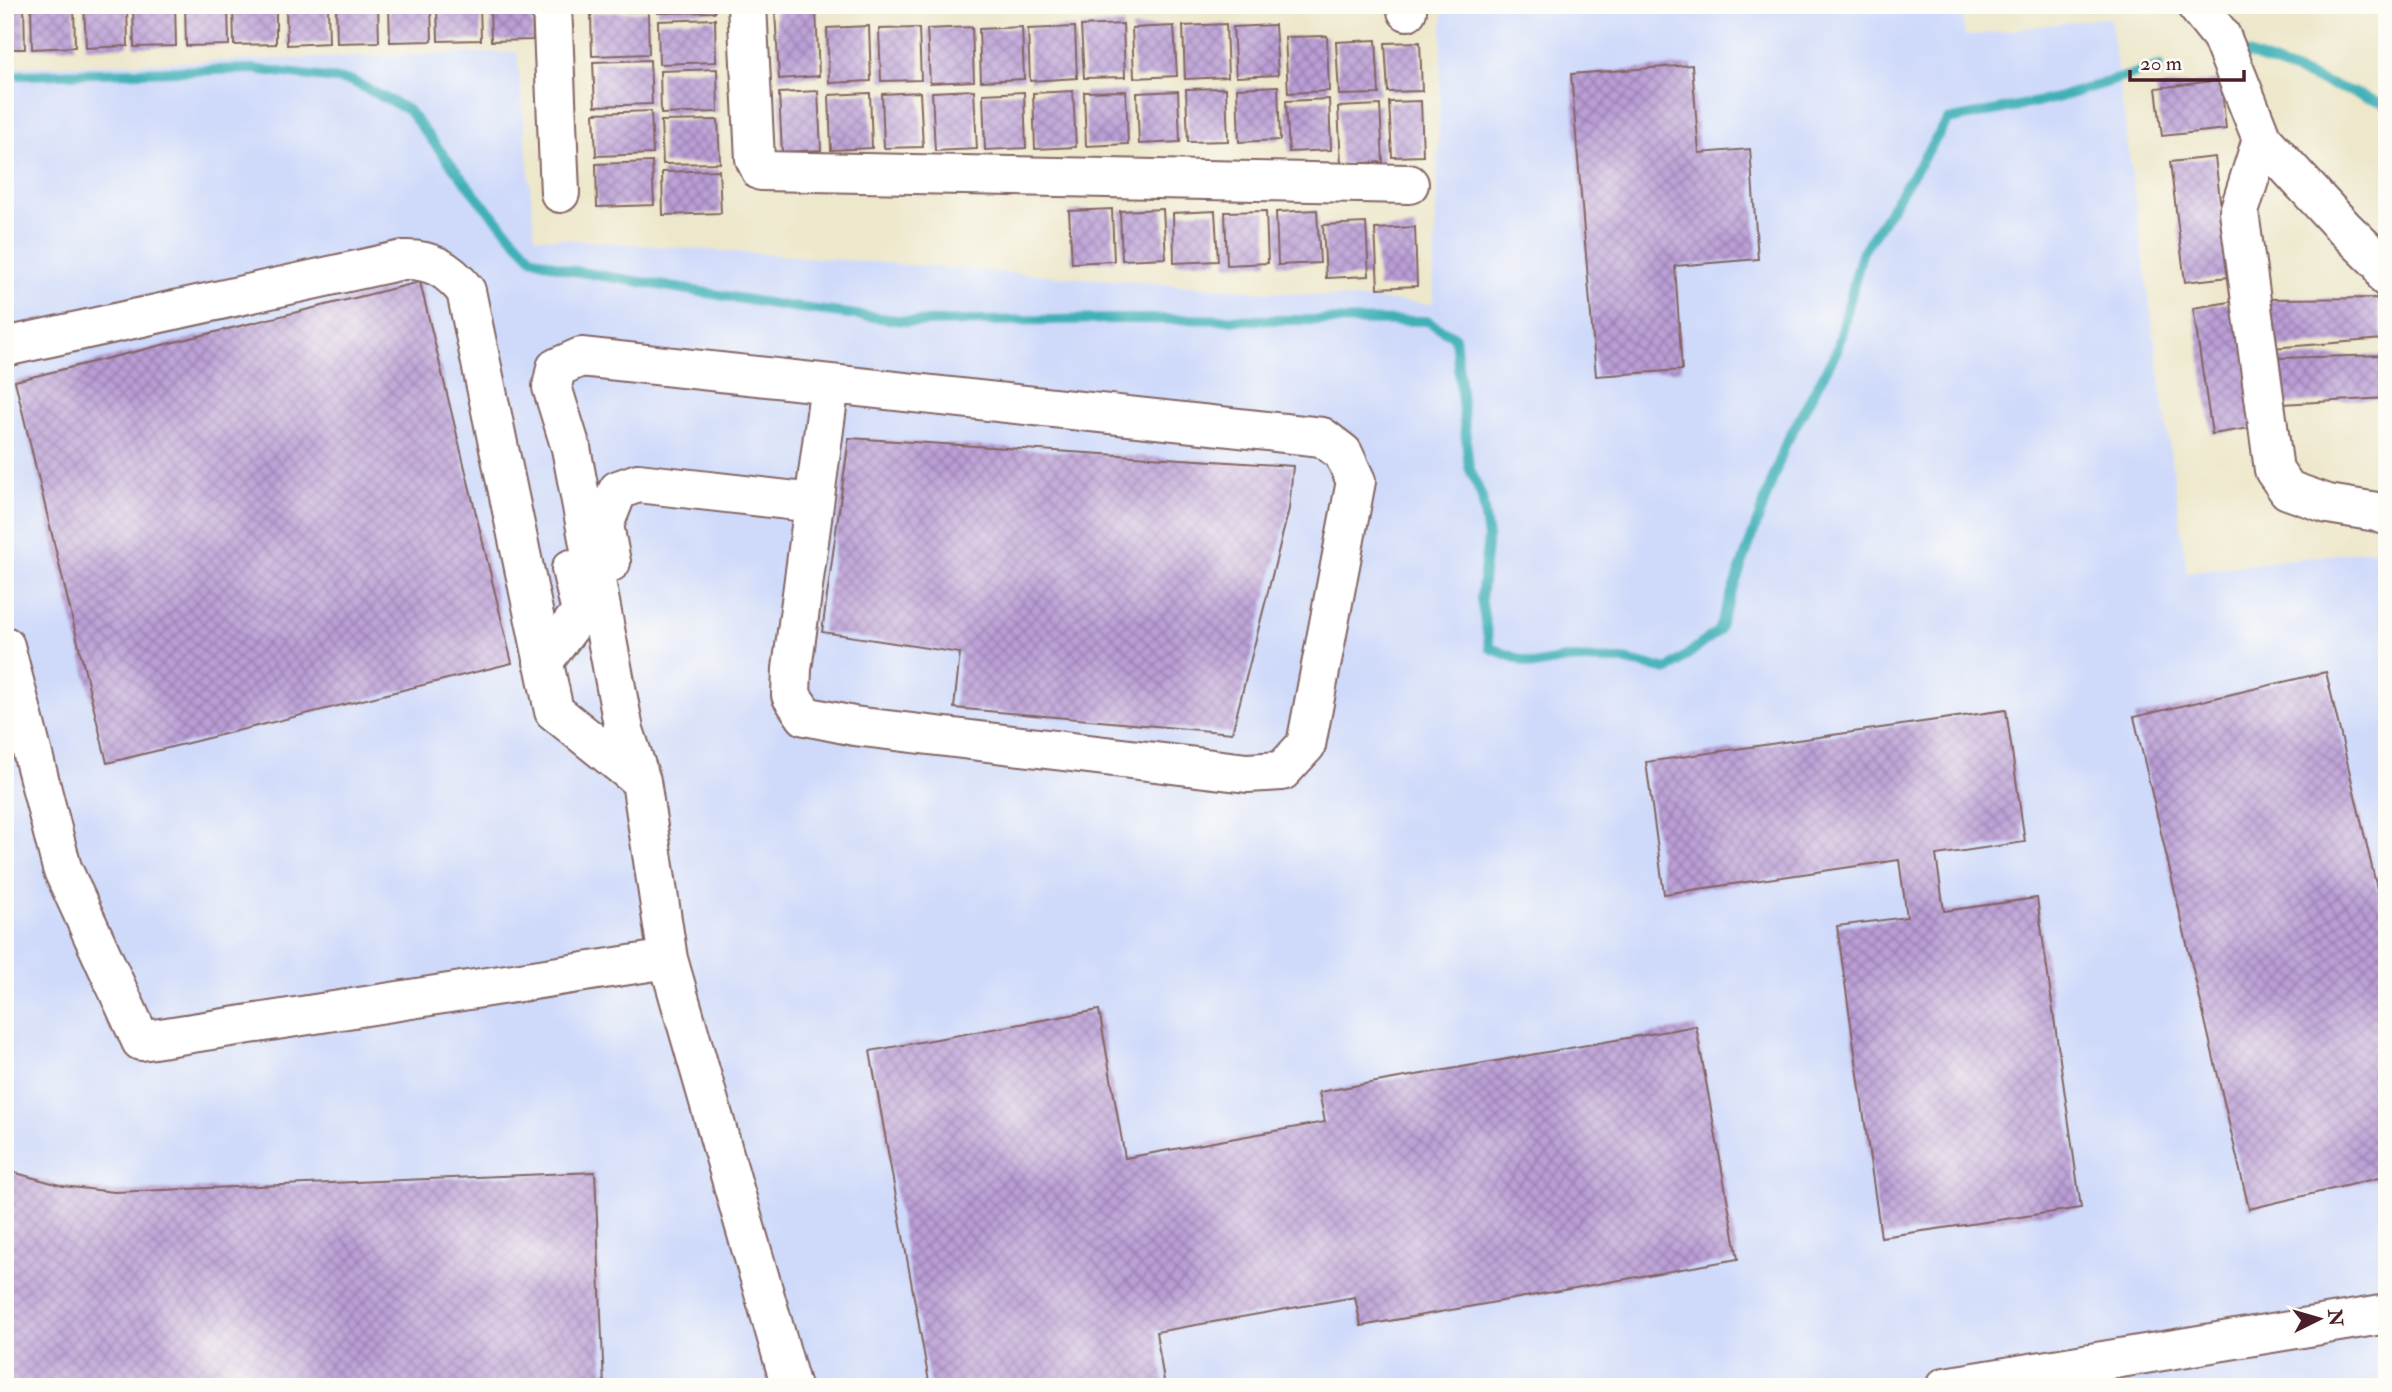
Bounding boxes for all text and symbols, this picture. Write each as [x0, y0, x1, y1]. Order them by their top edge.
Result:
scale bar [2130, 38, 2243, 82]
text: 20 m [2140, 50, 2182, 77]
north arrow [2284, 1284, 2354, 1354]
text: N [2322, 1307, 2348, 1328]

